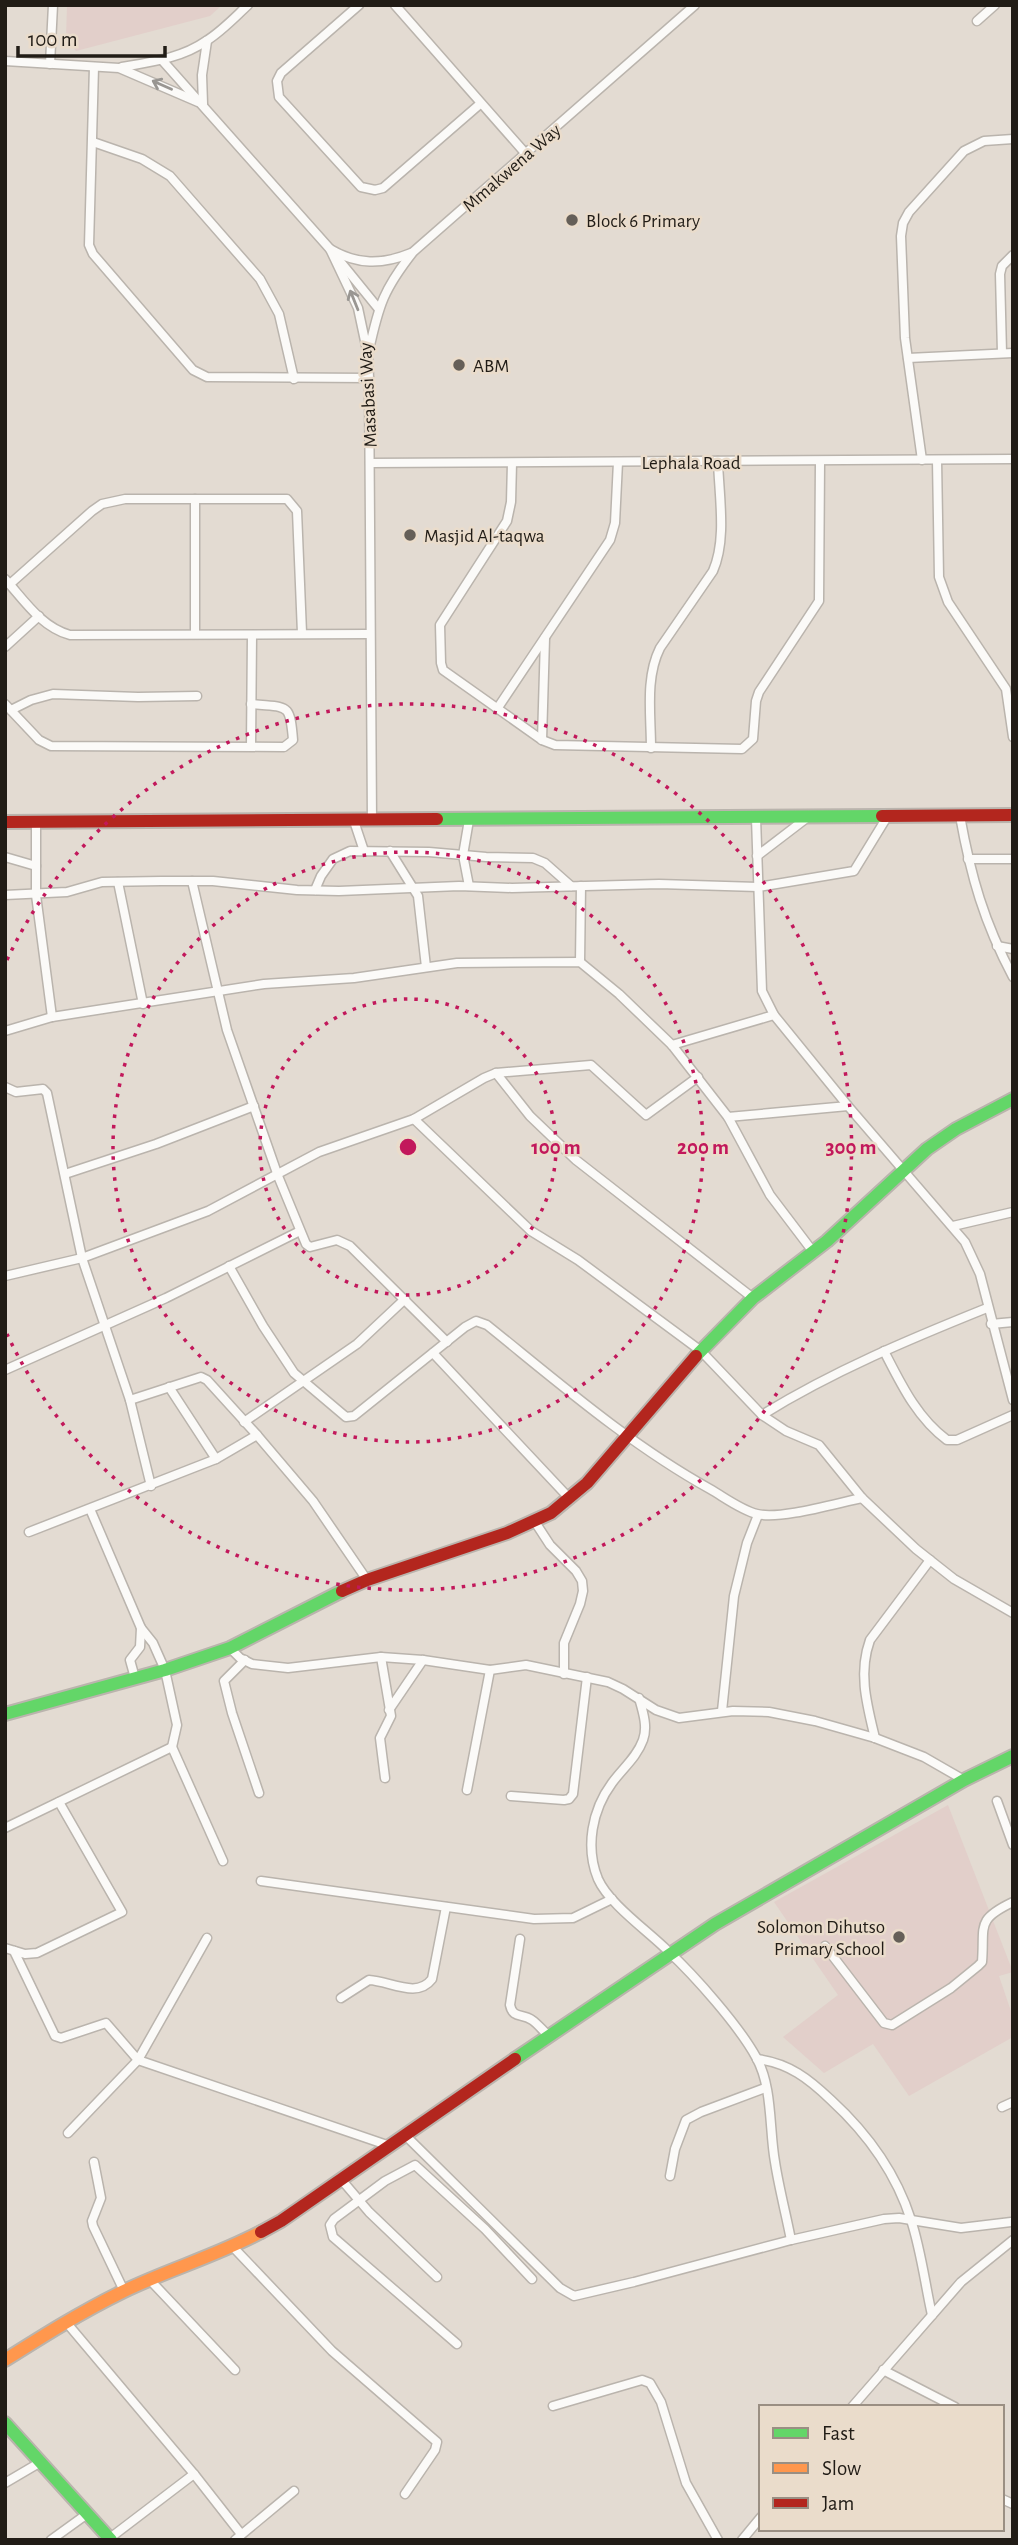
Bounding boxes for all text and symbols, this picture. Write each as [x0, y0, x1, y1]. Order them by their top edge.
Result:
scale bar [18, 14, 164, 58]
text: 100 m [28, 29, 78, 50]
one-way arrow [152, 78, 173, 91]
street label: Mmakwena Way [459, 121, 565, 216]
marker: Block 6 Primary [564, 212, 580, 228]
place label: Block 6 Primary [586, 212, 700, 231]
one-way arrow [347, 290, 360, 312]
street label: Masabasi Way [356, 342, 381, 448]
marker: ABM [451, 357, 467, 373]
place label: ABM [473, 357, 509, 376]
street label: Lephala Road [641, 454, 741, 473]
marker: Masjid Al-taqwa [402, 527, 418, 543]
place label: Masjid Al-taqwa [424, 527, 545, 546]
centre of rings [396, 1135, 420, 1159]
text: 100 m [531, 1137, 581, 1158]
text: 200 m [677, 1137, 729, 1158]
text: 300 m [825, 1137, 877, 1158]
place label: Solomon Dihutso Primary School [757, 1918, 885, 1959]
marker: Solomon Dihutso Primary School [891, 1929, 907, 1945]
legend [759, 2405, 1004, 2531]
text: Fast [822, 2423, 855, 2444]
text: Slow [822, 2458, 861, 2479]
text: Jam [822, 2493, 854, 2514]

